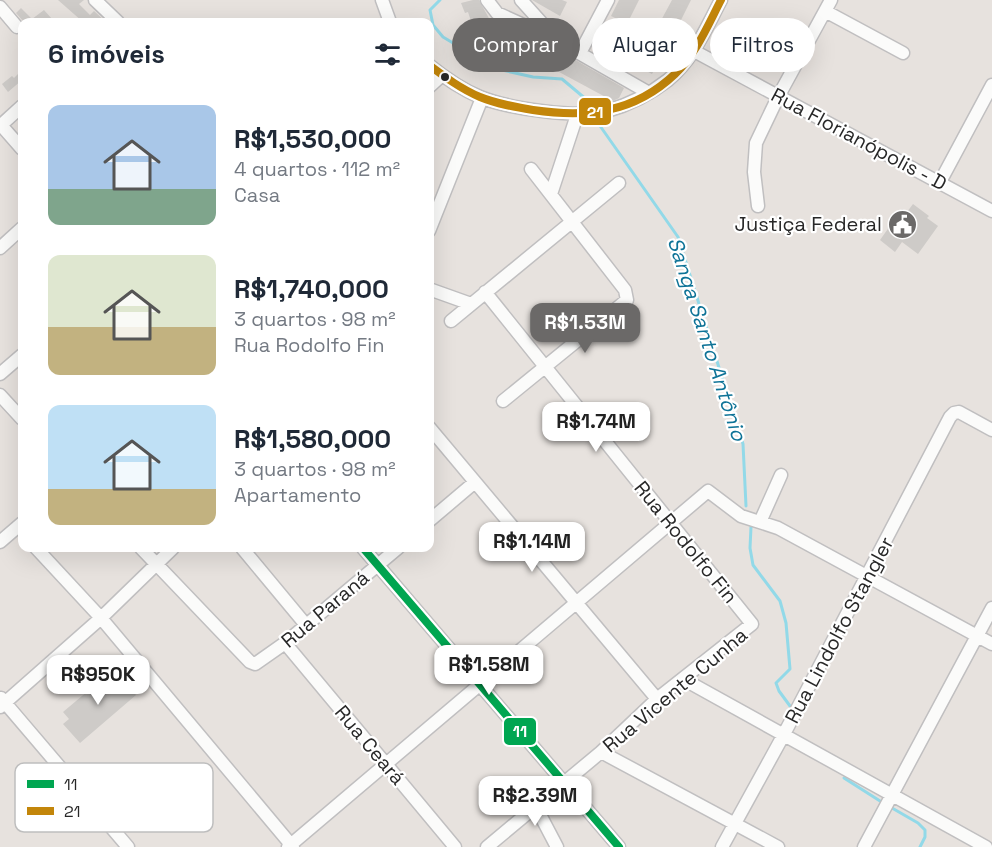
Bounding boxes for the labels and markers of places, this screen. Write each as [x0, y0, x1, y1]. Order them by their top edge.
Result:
unlabelled marker [439, 71, 451, 83]
public building icon: Justiça Federal [887, 208, 919, 240]
place label: Justiça Federal [735, 211, 882, 237]
pin: R$1.53M [530, 303, 640, 354]
pin: R$1.74M [541, 402, 651, 453]
pin: R$1.14M [477, 522, 587, 573]
pin: R$1.58M [434, 645, 544, 696]
pin: R$950K [49, 655, 147, 706]
pin: R$2.39M [480, 776, 590, 827]

